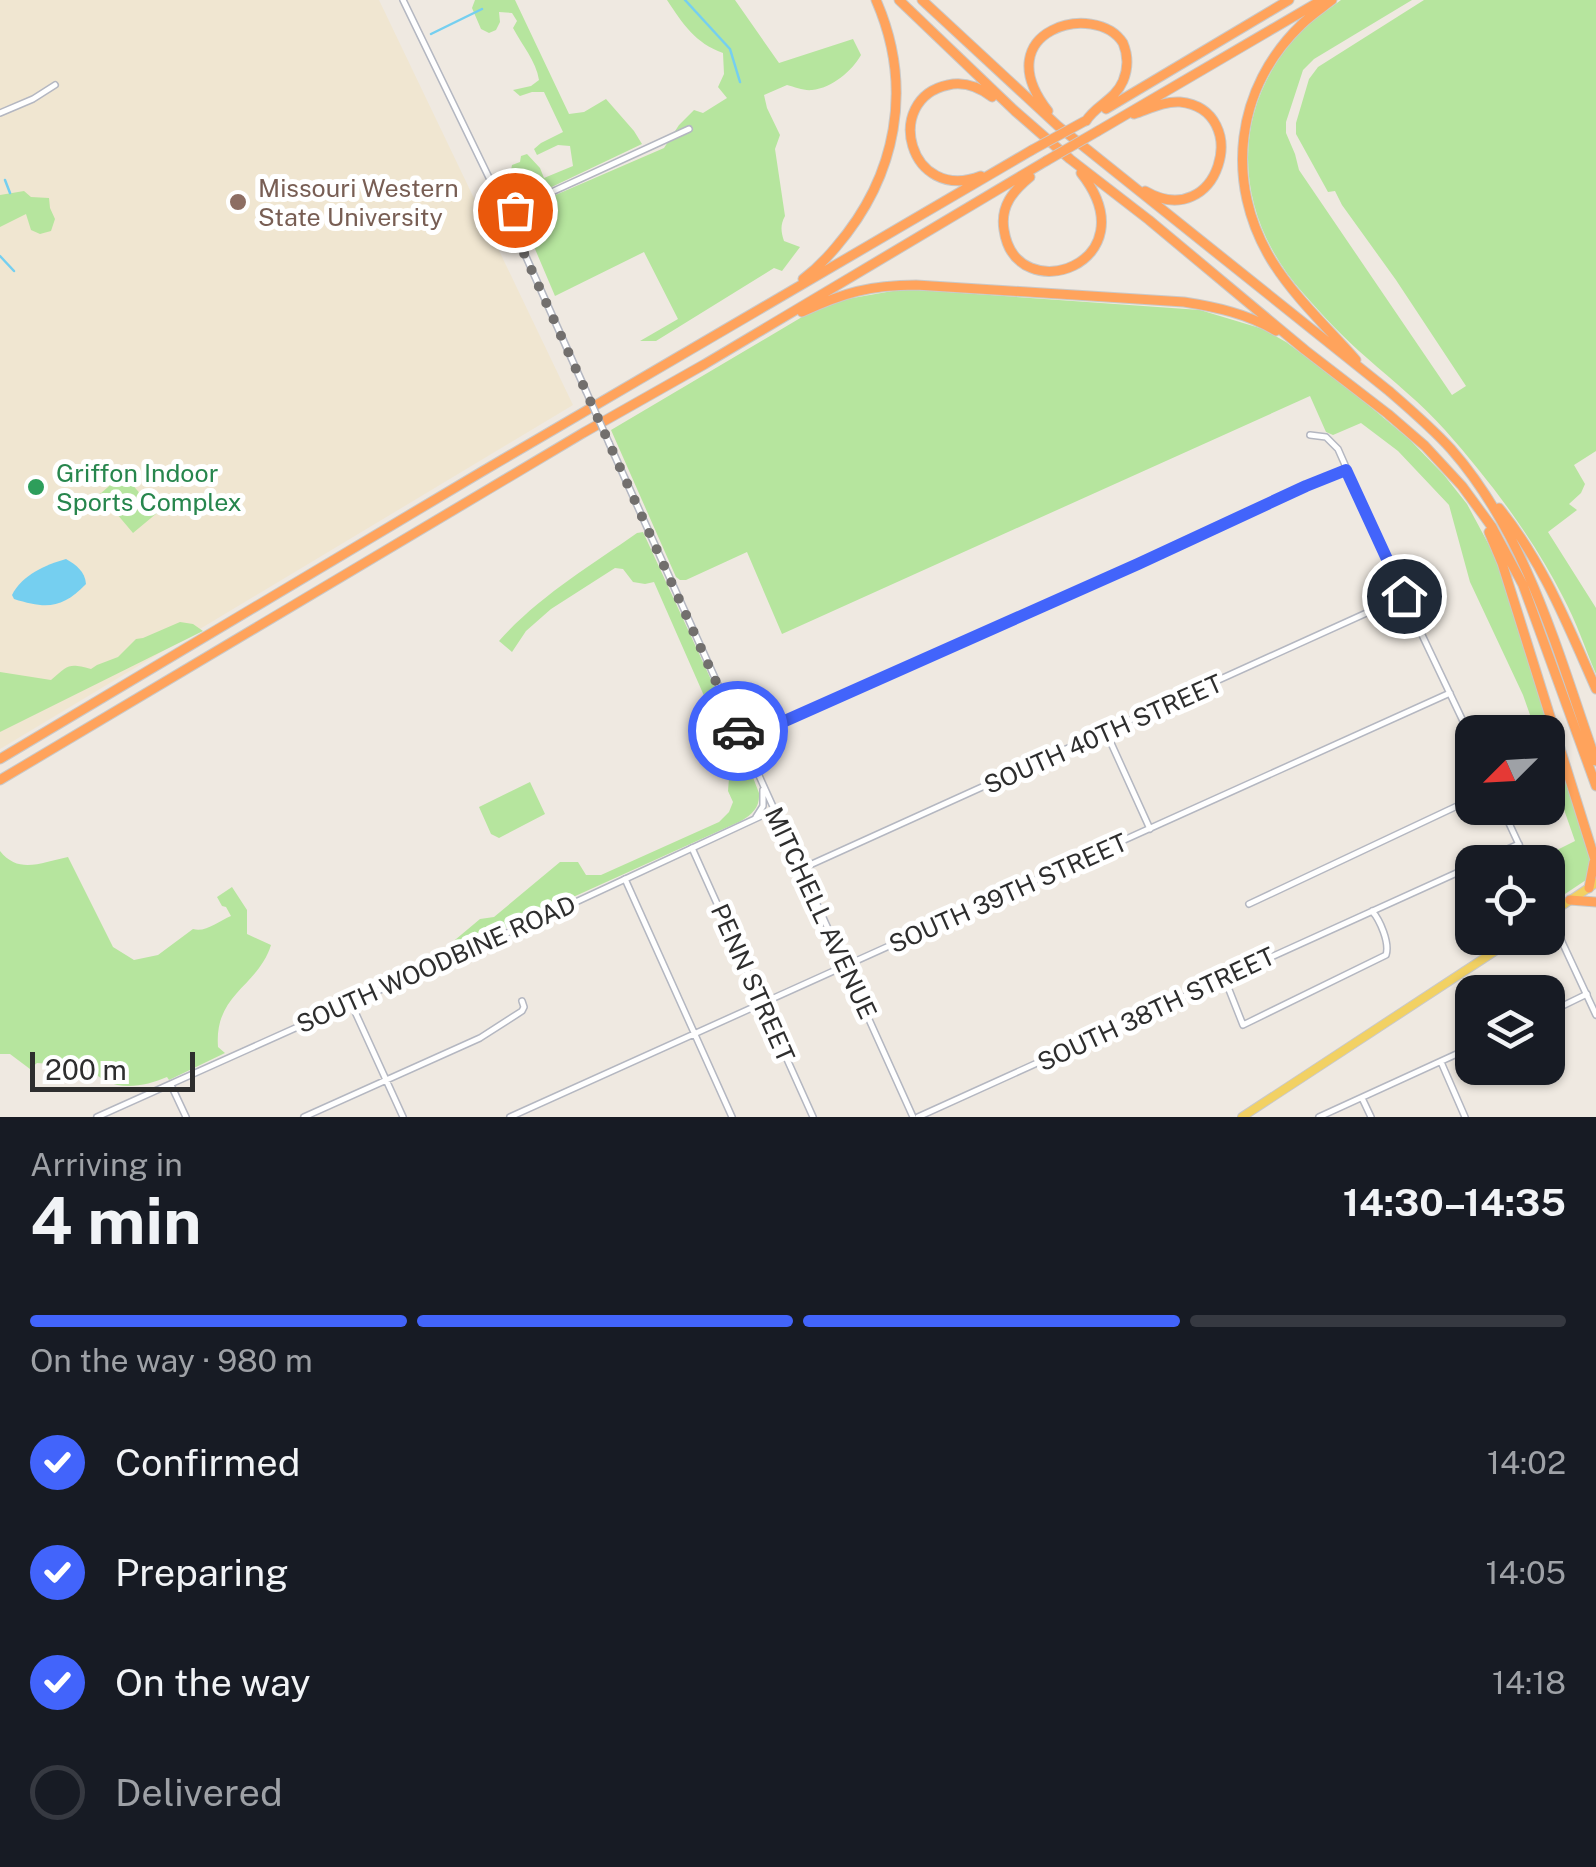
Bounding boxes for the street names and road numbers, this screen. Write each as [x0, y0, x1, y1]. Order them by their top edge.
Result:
street label: SOUTH 40TH STREET [979, 668, 1227, 800]
street label: MITCHELL AVENUE [759, 802, 883, 1024]
street label: SOUTH 39TH STREET [884, 827, 1132, 959]
street label: SOUTH WOODBINE ROAD [292, 889, 580, 1039]
street label: PENN STREET [705, 899, 801, 1067]
street label: SOUTH 38TH STREET [1033, 941, 1280, 1077]

